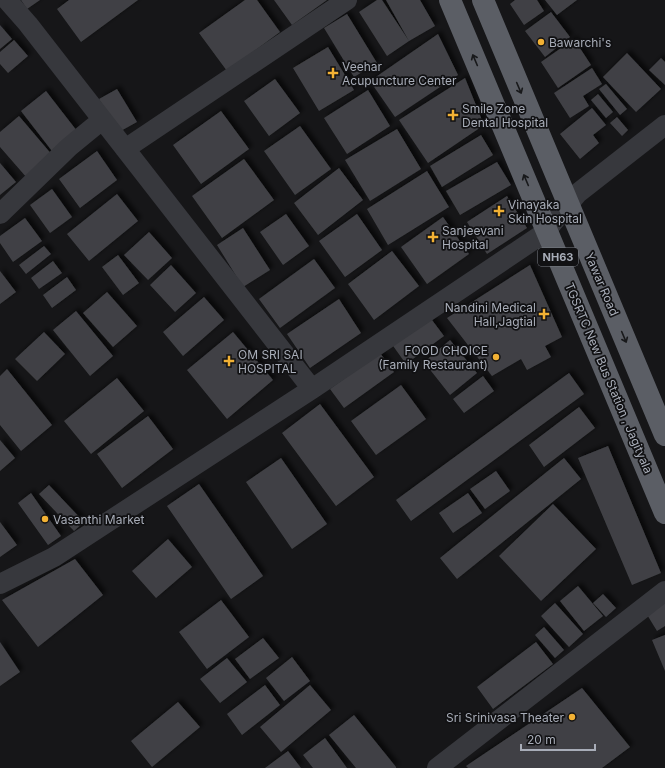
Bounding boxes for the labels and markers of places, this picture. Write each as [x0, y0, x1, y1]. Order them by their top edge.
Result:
place label: Bawarchi's [549, 35, 611, 50]
marker: Bawarchi's [536, 37, 546, 47]
place label: Veehar Acupuncture Center [342, 59, 457, 88]
marker: Veehar Acupuncture Center [327, 67, 339, 79]
place label: Smile Zone Dental Hospital [462, 101, 548, 130]
marker: Smile Zone Dental Hospital [447, 109, 459, 121]
place label: Vinayaka Skin Hospital [508, 197, 582, 226]
marker: Vinayaka Skin Hospital [493, 205, 505, 217]
place label: Sanjeevani Hospital [442, 223, 504, 252]
marker: Sanjeevani Hospital [427, 231, 439, 243]
place label: Nandini Medical Hall,Jagtial [445, 300, 536, 329]
marker: Nandini Medical Hall,Jagtial [539, 309, 549, 319]
place label: FOOD CHOICE (Family Restaurant) [378, 343, 488, 372]
place label: OM SRI SAI HOSPITAL [238, 347, 303, 376]
marker: FOOD CHOICE (Family Restaurant) [491, 352, 501, 362]
marker: OM SRI SAI HOSPITAL [223, 355, 235, 367]
place label: Vasanthi Market [53, 512, 144, 527]
marker: Vasanthi Market [40, 514, 50, 524]
place label: Sri Srinivasa Theater [446, 710, 564, 725]
marker: Sri Srinivasa Theater [567, 712, 577, 722]

